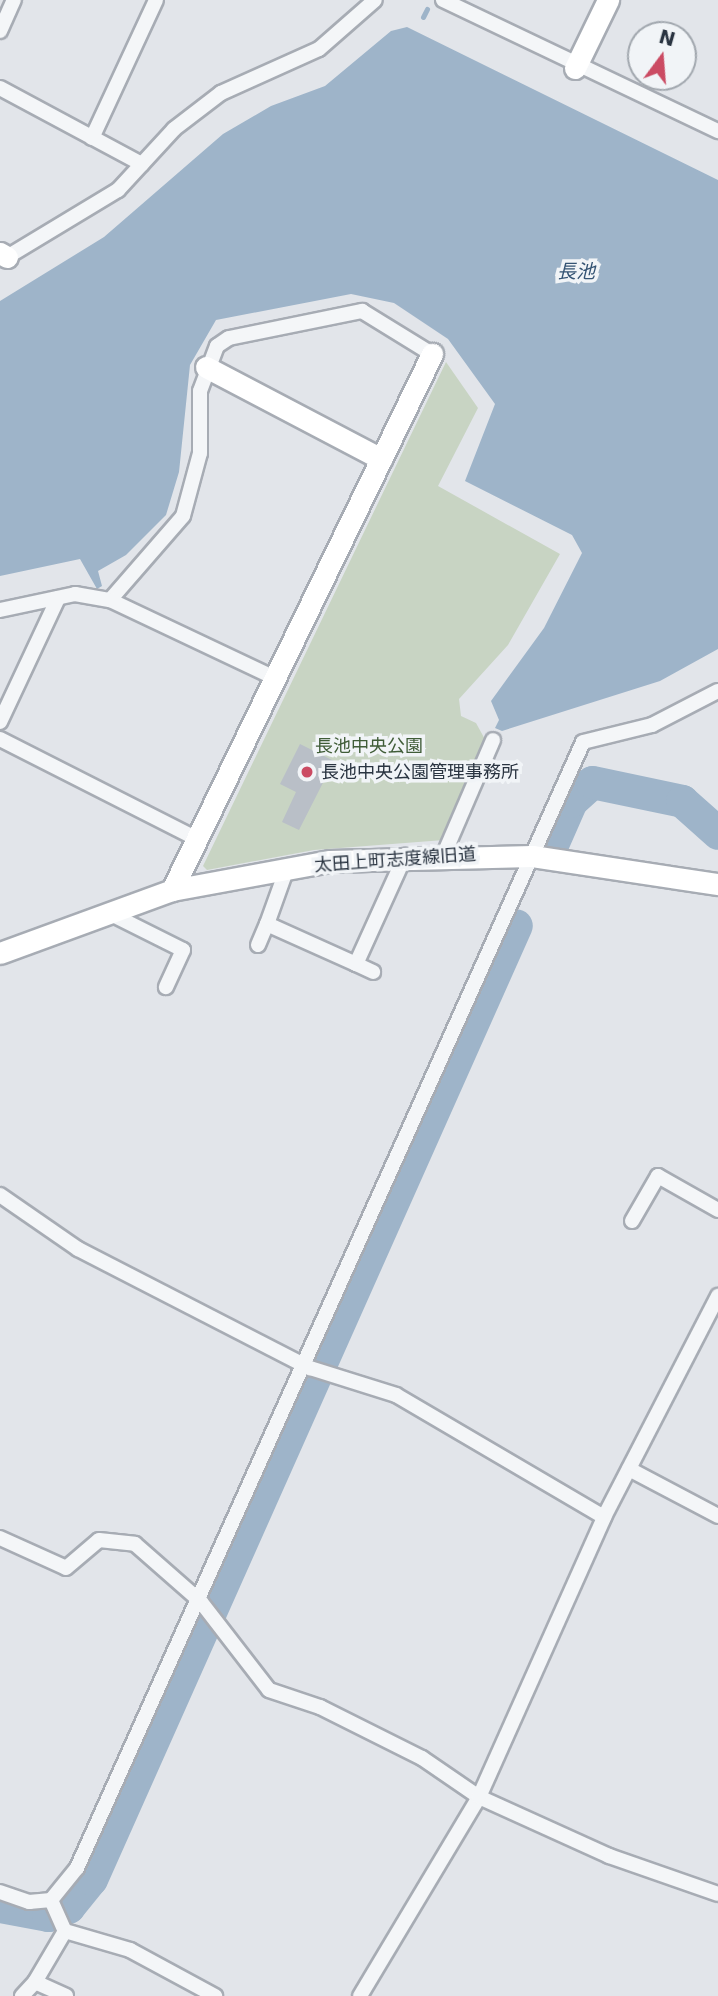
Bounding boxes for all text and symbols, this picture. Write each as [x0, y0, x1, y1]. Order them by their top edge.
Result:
north arrow [627, 21, 697, 91]
text: N [657, 25, 678, 51]
water label: 長池 [557, 261, 595, 283]
park label: 長池中央公園 [315, 735, 423, 757]
place label: 長池中央公園管理事務所 [321, 761, 519, 783]
marker: 長池中央公園管理事務所 [299, 764, 315, 780]
street label: 太田上町志度線旧道 [313, 844, 477, 876]

